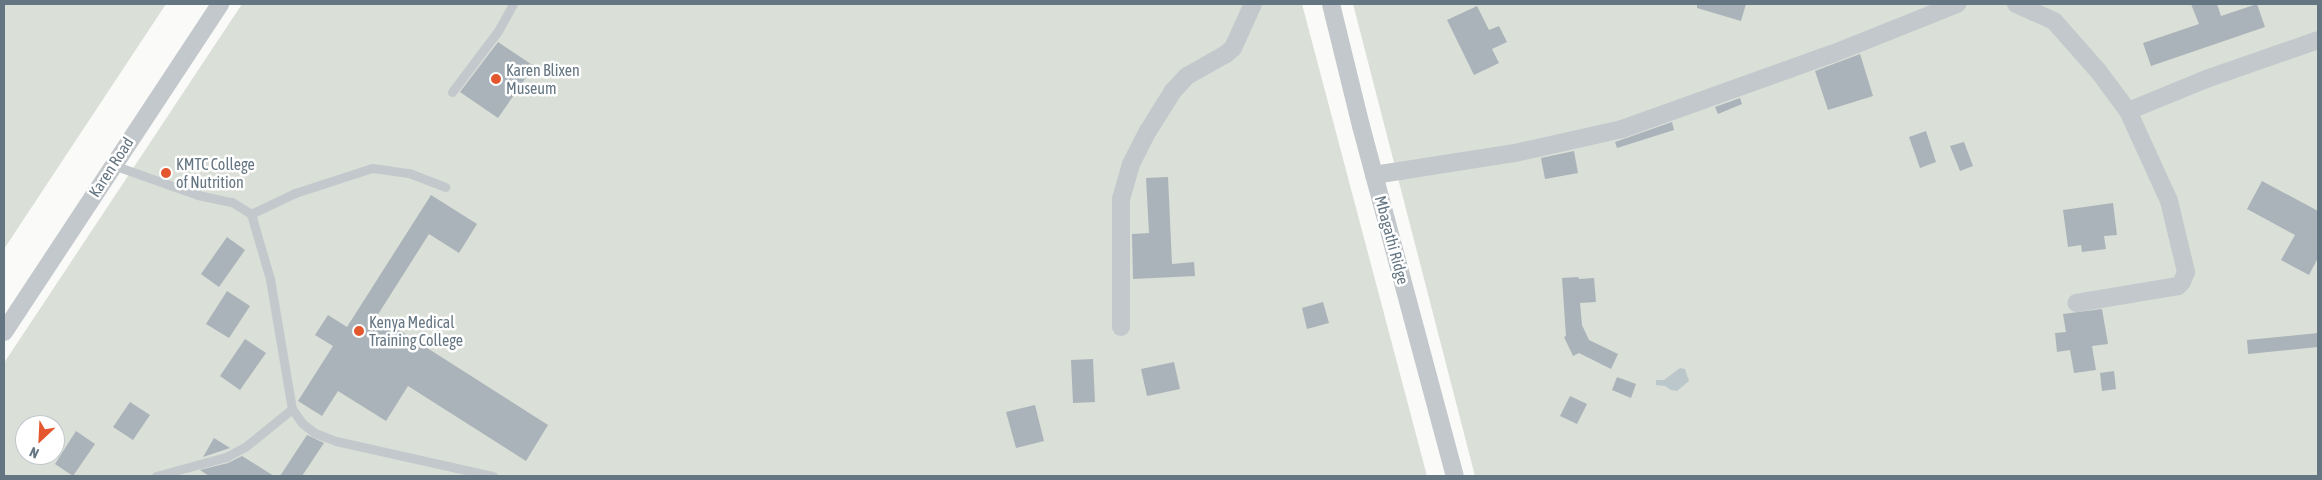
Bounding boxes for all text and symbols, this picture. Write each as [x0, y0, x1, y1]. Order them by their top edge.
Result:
place label: Karen Blixen Museum [506, 60, 580, 98]
marker: Karen Blixen Museum [490, 73, 502, 85]
street label: Karen Road [85, 133, 137, 201]
place label: KMTC College of Nutrition [176, 154, 255, 192]
marker: KMTC College of Nutrition [160, 167, 172, 179]
street label: Mbagathi Ridge [1371, 194, 1413, 286]
place label: Kenya Medical Training College [369, 312, 463, 350]
marker: Kenya Medical Training College [353, 325, 365, 337]
north arrow [15, 415, 65, 465]
text: N [27, 444, 41, 462]

